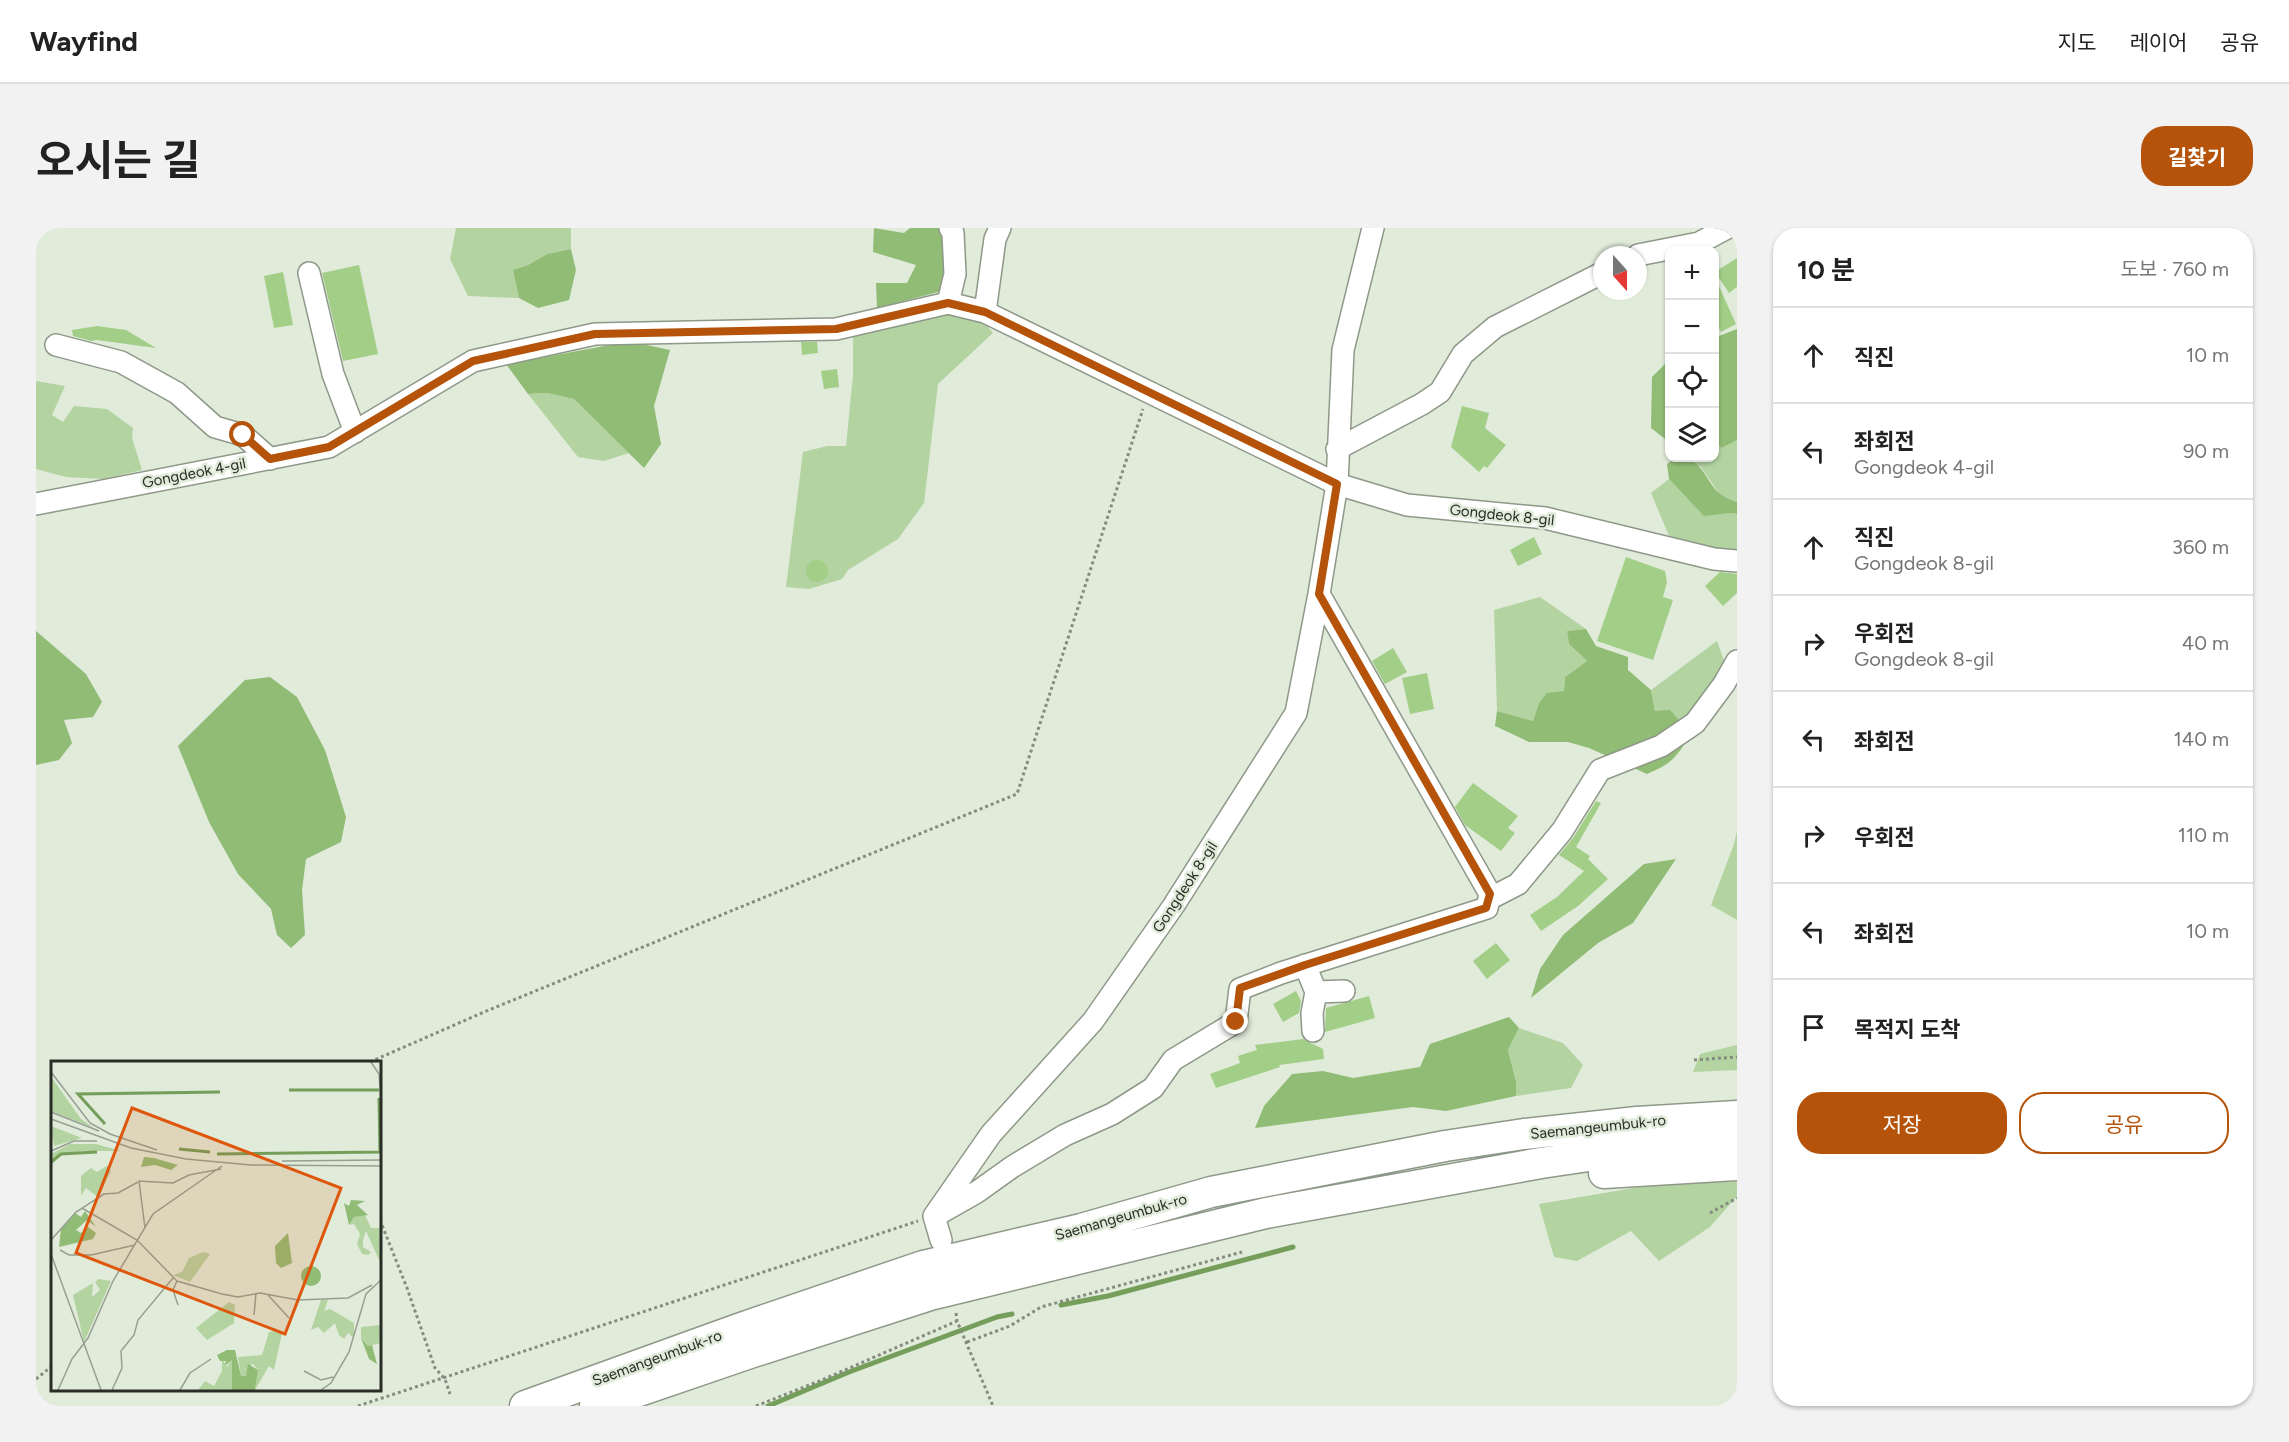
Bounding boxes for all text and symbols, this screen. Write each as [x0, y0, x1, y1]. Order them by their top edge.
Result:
text: Wayfind [30, 24, 138, 58]
text: 지도 [2058, 30, 2096, 55]
text: 레이어 [2129, 30, 2187, 55]
text: 공유 [2220, 30, 2259, 55]
button: 길찾기 [2141, 126, 2253, 186]
text: 오시는 길 [36, 135, 201, 186]
north arrow [1593, 246, 1647, 300]
map controls [1665, 246, 1719, 462]
button: + [1665, 246, 1719, 300]
text: 10 분 [1797, 254, 1855, 286]
text: 도보 · 760 m [2120, 257, 2229, 281]
button: − [1665, 300, 1719, 354]
icon: ahead [1797, 339, 1830, 372]
text: 10 m [2186, 343, 2229, 367]
text: 직진 [1854, 344, 1894, 371]
button: locate [1665, 354, 1719, 408]
button: layers [1665, 408, 1719, 462]
route start [229, 421, 255, 447]
text: 좌회전 [1854, 428, 1915, 455]
icon: left [1797, 435, 1830, 468]
text: 90 m [2183, 439, 2229, 463]
street label: Gongdeok 4-gil [141, 454, 247, 492]
text: Gongdeok 4-gil [1854, 455, 1994, 479]
street label: Gongdeok 8-gil [1449, 501, 1555, 529]
text: 직진 [1854, 524, 1894, 551]
icon: ahead [1797, 531, 1830, 564]
text: 360 m [2172, 535, 2229, 559]
text: Gongdeok 8-gil [1854, 551, 1994, 575]
text: 우회전 [1854, 620, 1915, 647]
icon: right [1797, 627, 1830, 660]
text: 40 m [2182, 631, 2229, 655]
text: Gongdeok 8-gil [1854, 647, 1994, 671]
icon: left [1797, 723, 1830, 756]
text: 140 m [2174, 727, 2229, 751]
text: 좌회전 [1854, 728, 1915, 755]
icon: right [1797, 819, 1830, 852]
text: 110 m [2178, 823, 2229, 847]
text: 우회전 [1854, 824, 1915, 851]
street label: Gongdeok 8-gil [1149, 838, 1221, 936]
icon: left [1797, 915, 1830, 948]
text: 10 m [2186, 919, 2229, 943]
text: 좌회전 [1854, 920, 1915, 947]
route end [1222, 1008, 1248, 1034]
icon: arrive [1797, 1011, 1830, 1044]
text: 목적지 도착 [1854, 1016, 1960, 1043]
inset map [51, 1061, 381, 1391]
button: 저장 [1797, 1092, 2007, 1154]
button: 공유 [2019, 1092, 2229, 1154]
street label: Saemangeumbuk-ro [1529, 1111, 1667, 1143]
street label: Saemangeumbuk-ro [1053, 1189, 1189, 1244]
street label: Saemangeumbuk-ro [590, 1326, 724, 1390]

